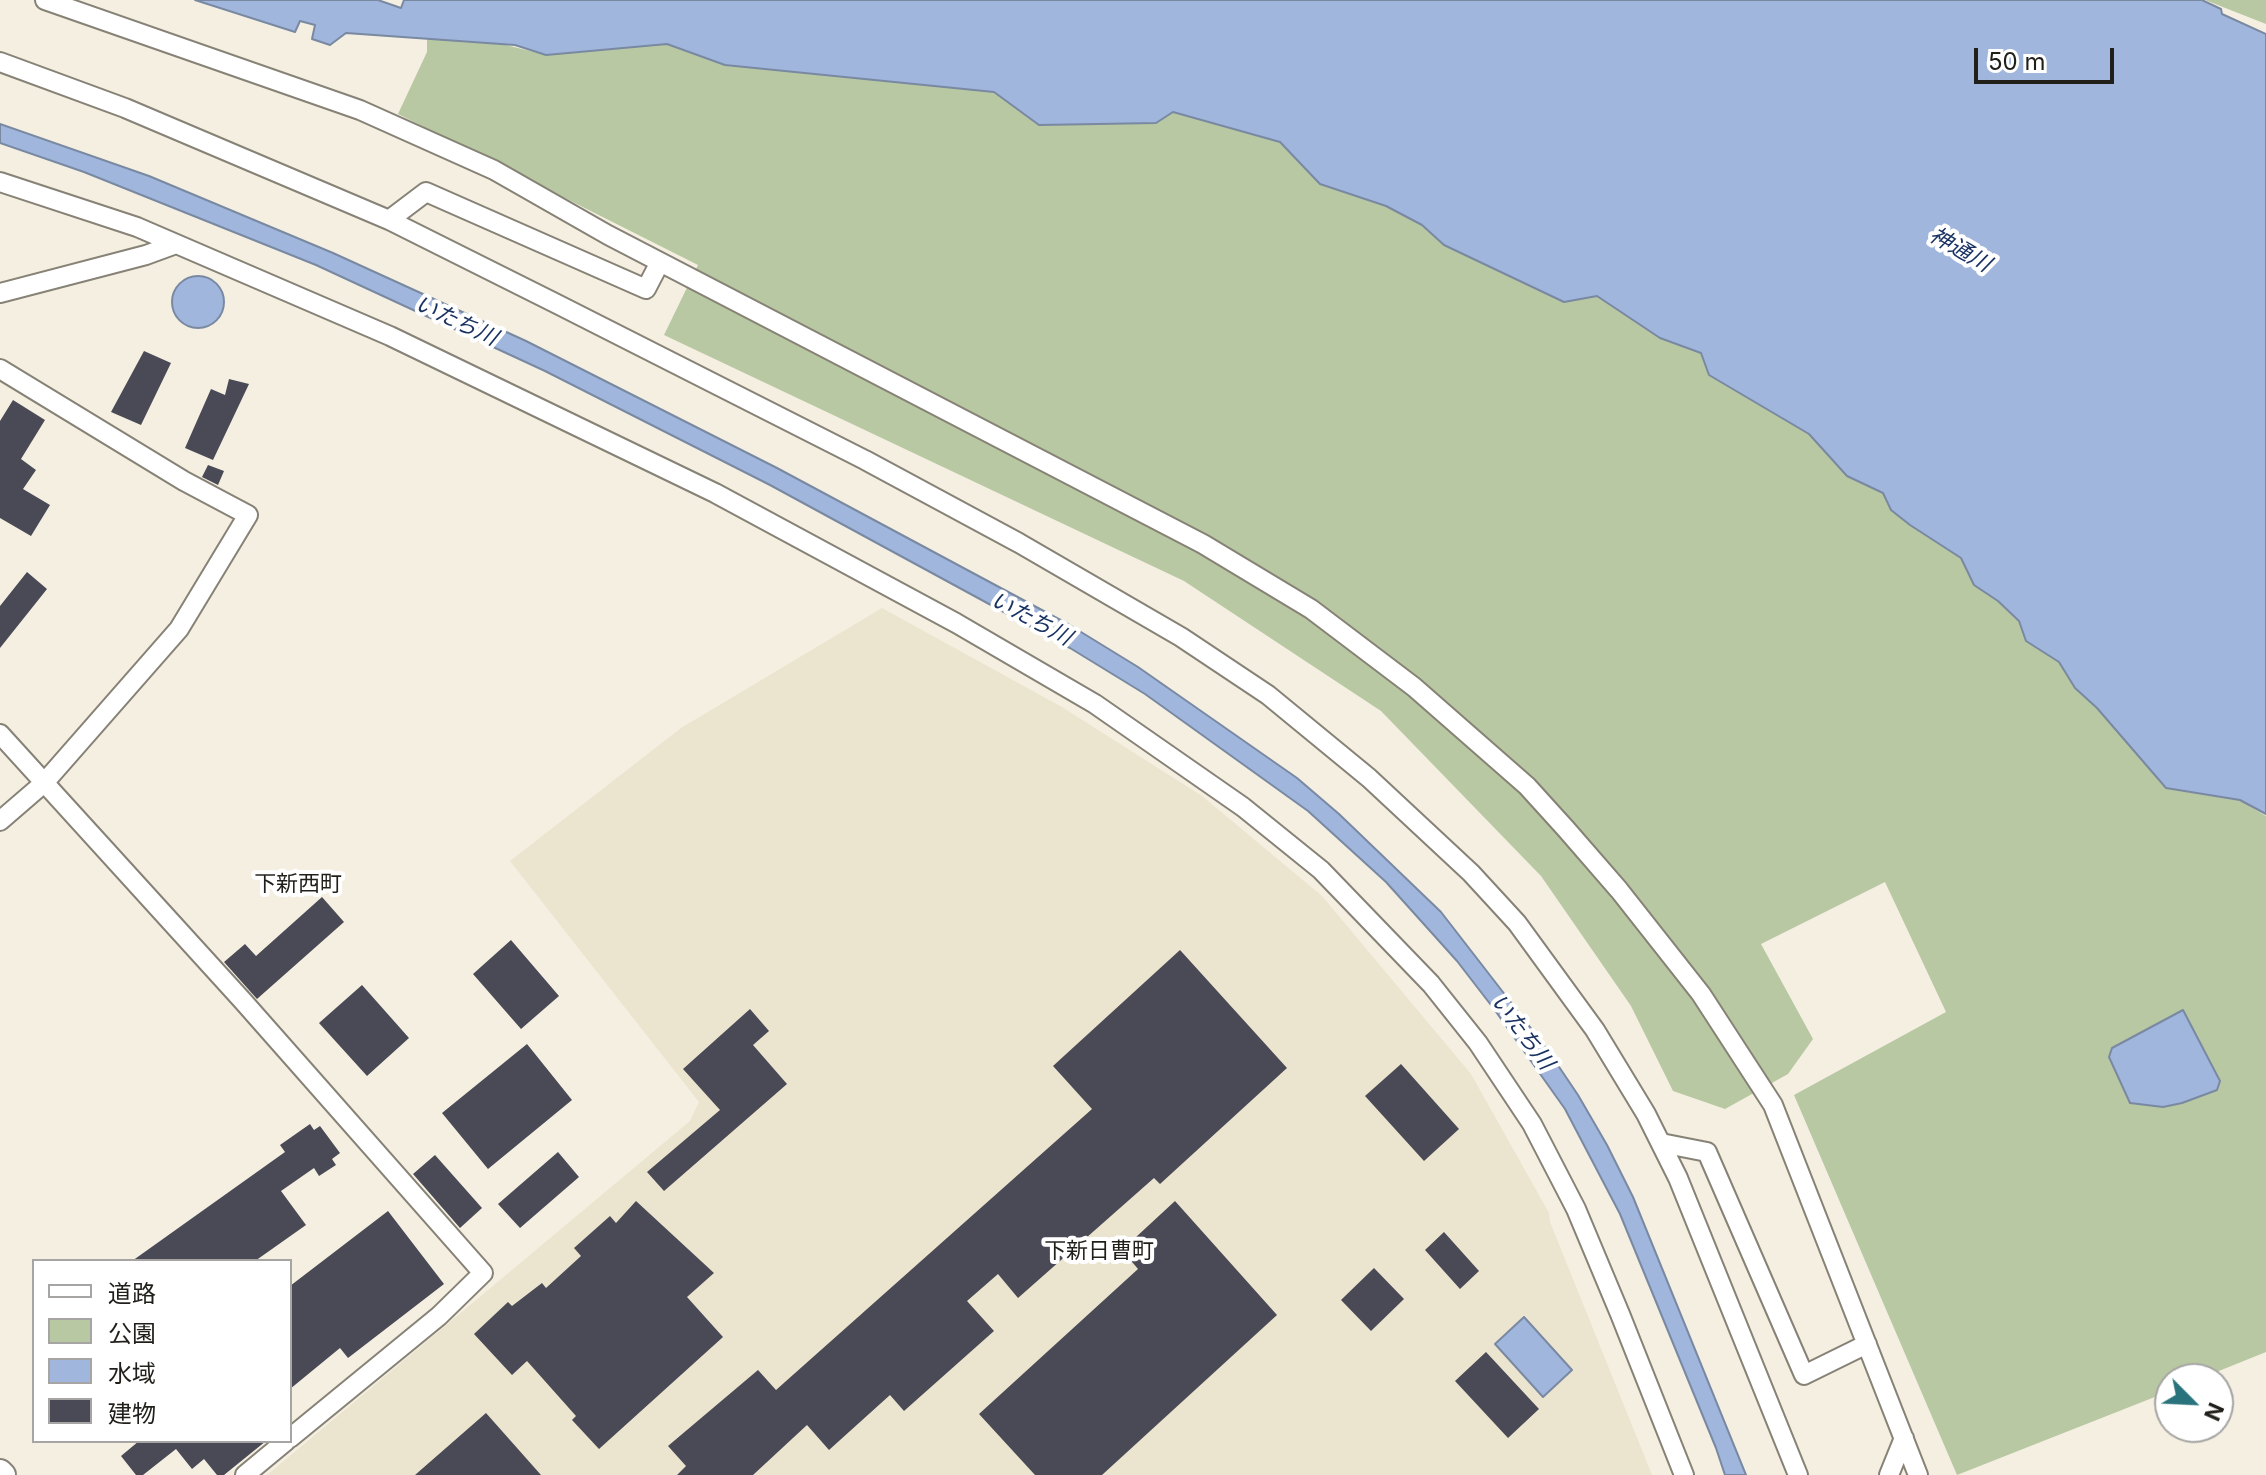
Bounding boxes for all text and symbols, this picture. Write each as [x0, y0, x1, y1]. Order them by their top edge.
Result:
scale bar [1978, 32, 2118, 82]
text: 50 m [1988, 47, 2046, 76]
water label: 神通川 [1925, 222, 1995, 278]
water label: いたち川 [411, 290, 501, 352]
water label: いたち川 [986, 587, 1076, 651]
district label: 下新西町 [254, 871, 342, 897]
water label: いたち川 [1485, 989, 1559, 1075]
district label: 下新日曹町 [1044, 1238, 1154, 1264]
legend [32, 1259, 292, 1443]
text: 道路 [108, 1279, 156, 1308]
text: 公園 [108, 1319, 156, 1348]
text: 水域 [108, 1359, 156, 1388]
north arrow [2154, 1363, 2234, 1443]
text: 建物 [108, 1399, 156, 1428]
text: N [2199, 1399, 2229, 1425]

